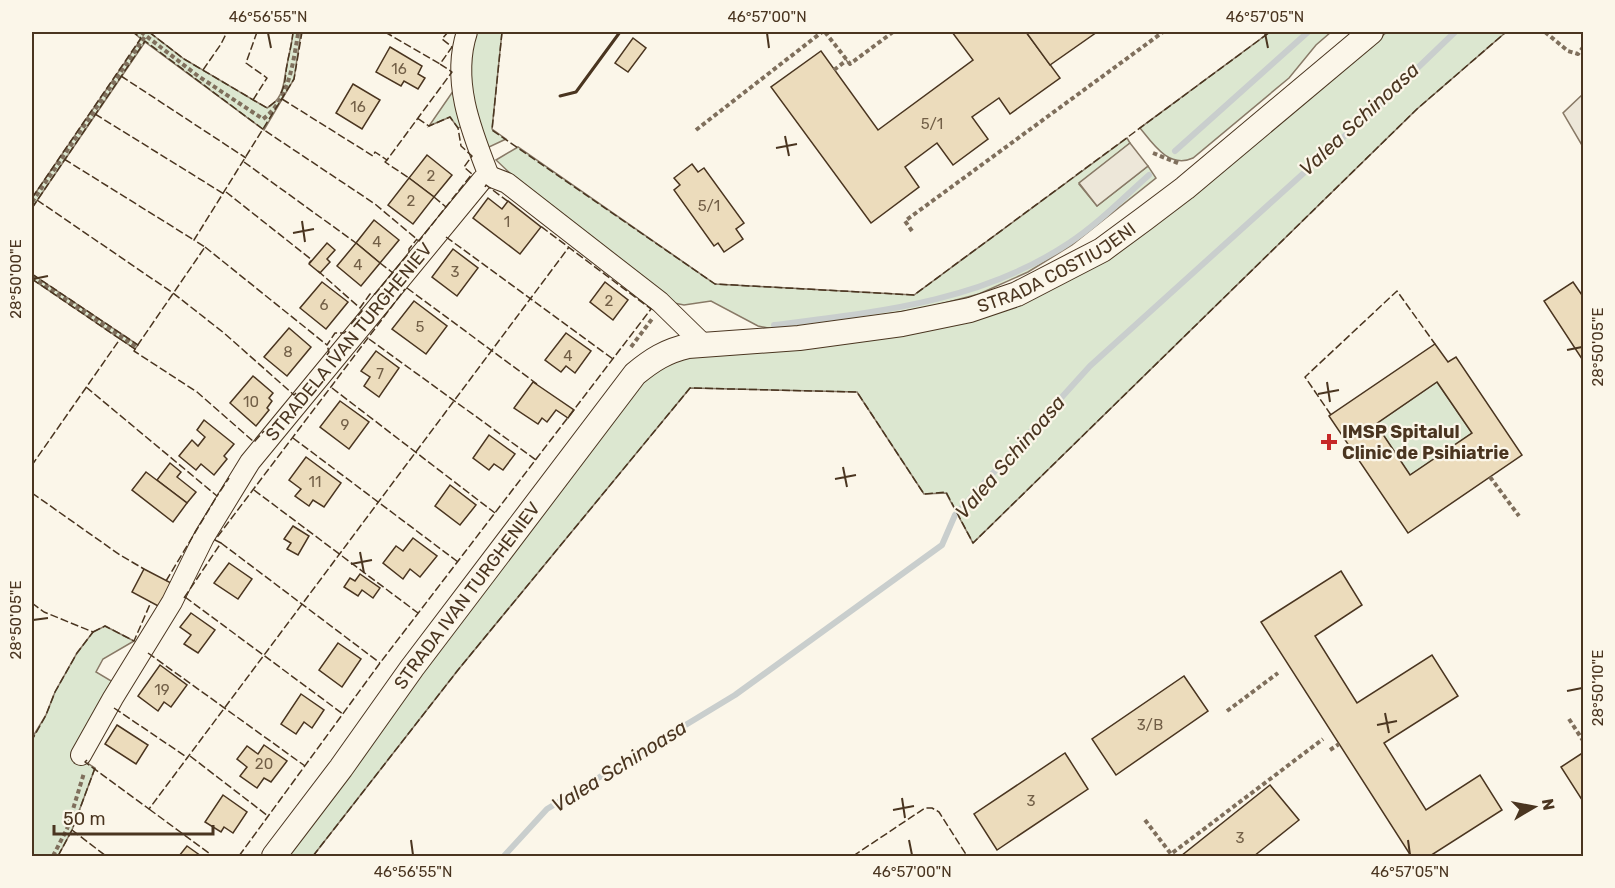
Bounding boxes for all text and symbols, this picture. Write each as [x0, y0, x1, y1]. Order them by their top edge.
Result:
text: 46°56'55"N [229, 8, 307, 26]
text: 46°57'00"N [727, 8, 807, 26]
text: 46°57'05"N [1226, 8, 1304, 26]
water label: Valea Schinoasa [1294, 57, 1424, 181]
house number: 16 [391, 60, 407, 78]
house number: 16 [350, 98, 366, 116]
house number: 5/1 [921, 115, 943, 133]
house number: 2 [427, 167, 436, 185]
house number: 2 [407, 192, 416, 210]
house number: 5/1 [698, 197, 720, 215]
house number: 1 [504, 213, 510, 231]
street label: STRADA COSTIUJENI [974, 218, 1140, 318]
house number: 4 [372, 233, 382, 251]
street label: STRADELA IVAN TURGHENIEV [261, 238, 437, 445]
text: 28°50'00"E [7, 239, 25, 319]
house number: 4 [353, 256, 363, 274]
house number: 3 [450, 263, 460, 281]
house number: 2 [605, 292, 614, 310]
house number: 6 [319, 296, 329, 314]
text: 28°50'05"E [1589, 307, 1607, 387]
house number: 5 [416, 318, 425, 336]
house number: 8 [283, 343, 293, 361]
house number: 4 [563, 347, 573, 365]
house number: 7 [376, 365, 384, 383]
water label: Valea Schinoasa [950, 390, 1070, 523]
house number: 10 [243, 393, 259, 411]
house number: 9 [341, 416, 350, 434]
place label: IMSP Spitalul Clinic de Psihiatrie [1342, 421, 1509, 464]
marker: IMSP Spitalul Clinic de Psihiatrie [1320, 433, 1338, 451]
house number: 11 [309, 473, 321, 491]
street label: STRADA IVAN TURGHENIEV [389, 498, 545, 694]
text: 28°50'05"E [7, 580, 25, 660]
text: 28°50'10"E [1589, 650, 1607, 726]
house number: 19 [154, 681, 170, 699]
water label: Valea Schinoasa [547, 715, 691, 817]
house number: 3/B [1137, 716, 1163, 734]
house number: 20 [255, 755, 273, 773]
north arrow [1504, 777, 1564, 837]
house number: 3 [1026, 792, 1036, 810]
text: N [1538, 797, 1559, 812]
scale bar [54, 798, 213, 836]
text: 50 m [63, 808, 106, 830]
house number: 3 [1235, 829, 1245, 847]
text: 46°56'55"N [374, 863, 452, 881]
text: 46°57'00"N [872, 863, 952, 881]
text: 46°57'05"N [1371, 863, 1449, 881]

